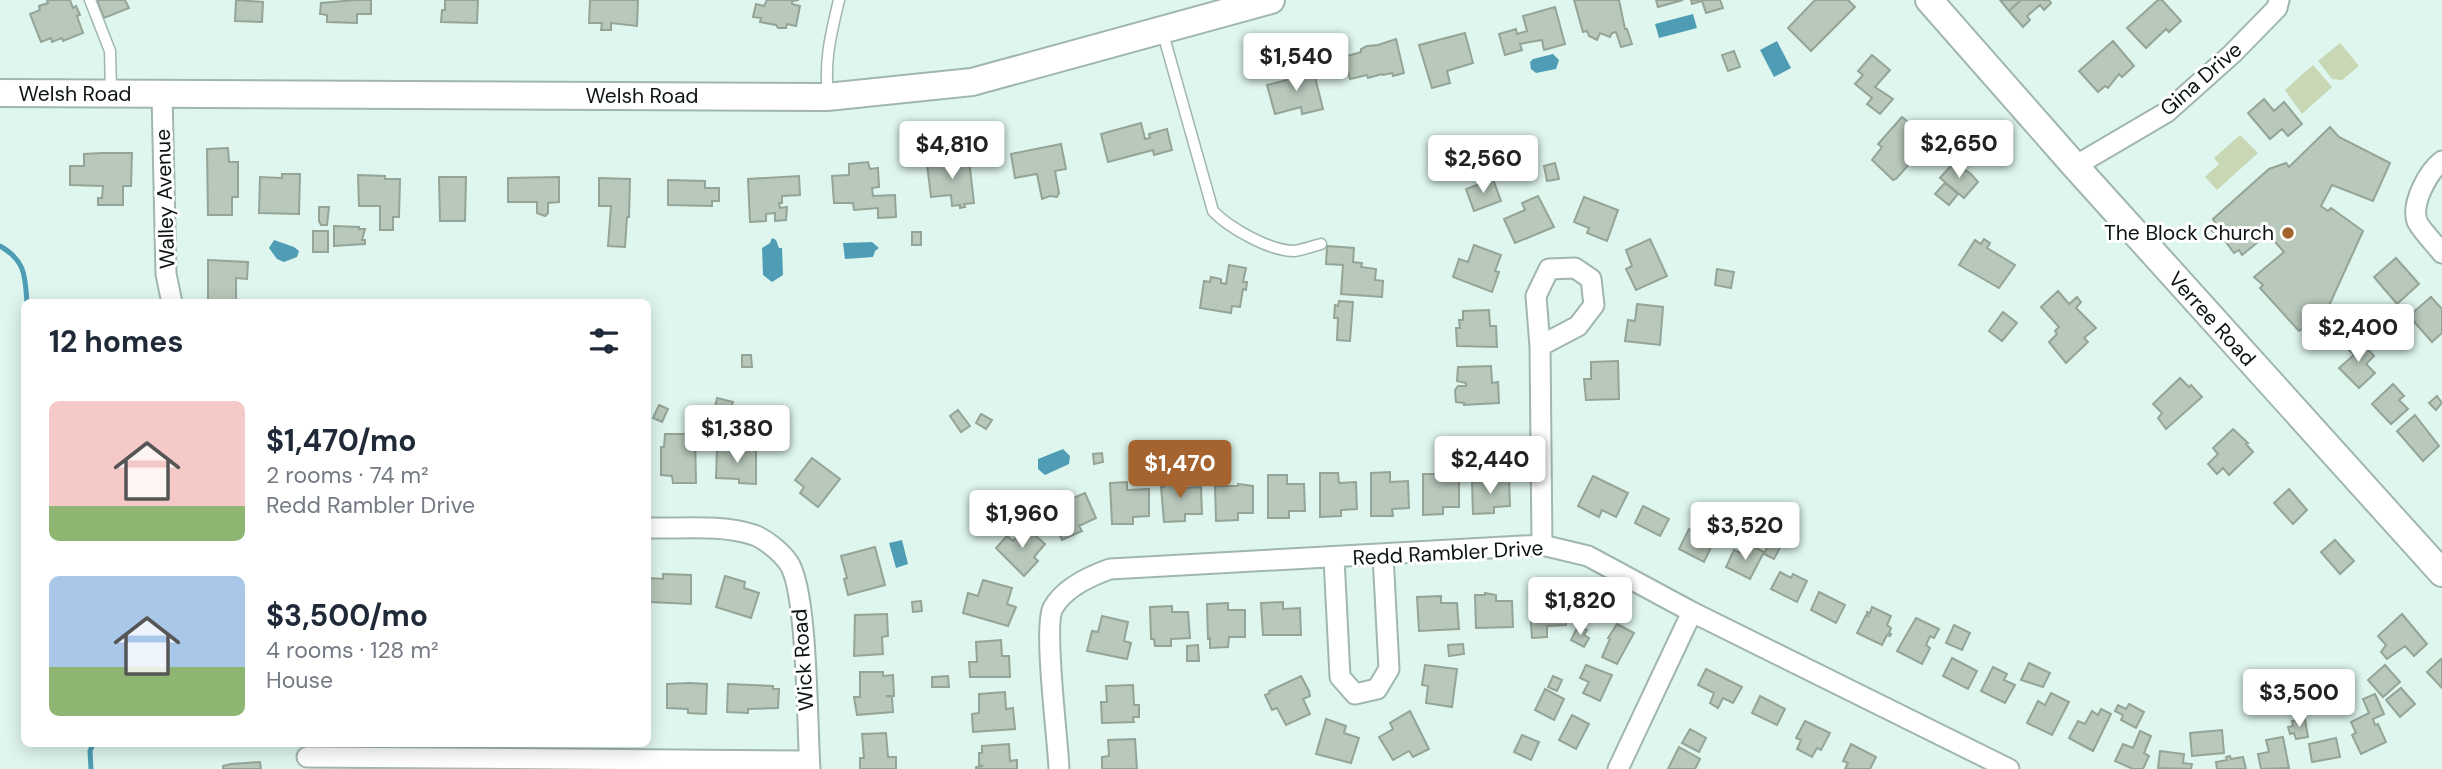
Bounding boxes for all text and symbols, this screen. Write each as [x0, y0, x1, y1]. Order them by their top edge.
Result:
pin: $1,540 [1239, 34, 1353, 93]
street label: Gina Drive [2154, 36, 2248, 122]
text: $1,540 [1259, 41, 1333, 71]
street label: Welsh Road [19, 80, 131, 108]
street label: Welsh Road [586, 82, 698, 110]
pin: $2,650 [1902, 120, 2016, 180]
pin: $4,810 [895, 122, 1009, 181]
street label: Walley Avenue [149, 128, 181, 270]
text: $2,650 [1920, 128, 1998, 158]
text: $4,810 [915, 129, 989, 159]
pin: $2,560 [1426, 136, 1540, 195]
text: $2,560 [1444, 143, 1522, 173]
place label: The Block Church [2104, 219, 2274, 247]
marker: The Block Church [2280, 225, 2296, 241]
street label: Verree Road [2162, 266, 2262, 372]
pin: $2,400 [2301, 304, 2415, 364]
text: $2,400 [2318, 312, 2398, 342]
text: 12 homes [49, 322, 183, 361]
icon: filters [585, 322, 623, 360]
pin: $1,380 [680, 406, 794, 465]
text: $1,380 [701, 413, 773, 443]
text: $1,470/mo [266, 421, 417, 460]
icon: home [105, 429, 189, 513]
pin: $2,440 [1433, 436, 1547, 496]
pin: $1,470 [1123, 440, 1237, 500]
text: $2,440 [1451, 444, 1529, 474]
text: $1,470 [1144, 448, 1216, 478]
text: 2 rooms · 74 m² [266, 460, 429, 490]
text: Redd Rambler Drive [266, 490, 475, 520]
pin: $1,960 [965, 490, 1079, 550]
text: $1,960 [985, 498, 1059, 528]
pin: $3,520 [1688, 503, 1802, 562]
text: $3,520 [1707, 510, 1783, 540]
street label: Redd Rambler Drive [1352, 534, 1544, 572]
pin: $1,820 [1523, 578, 1637, 637]
text: $1,820 [1544, 585, 1616, 615]
text: $3,500/mo [266, 596, 428, 635]
icon: home [105, 604, 189, 688]
street label: Wick Road [785, 608, 821, 712]
text: 4 rooms · 128 m² [266, 635, 438, 665]
text: House [266, 665, 333, 695]
pin: $3,500 [2242, 670, 2356, 729]
text: $3,500 [2259, 677, 2339, 707]

